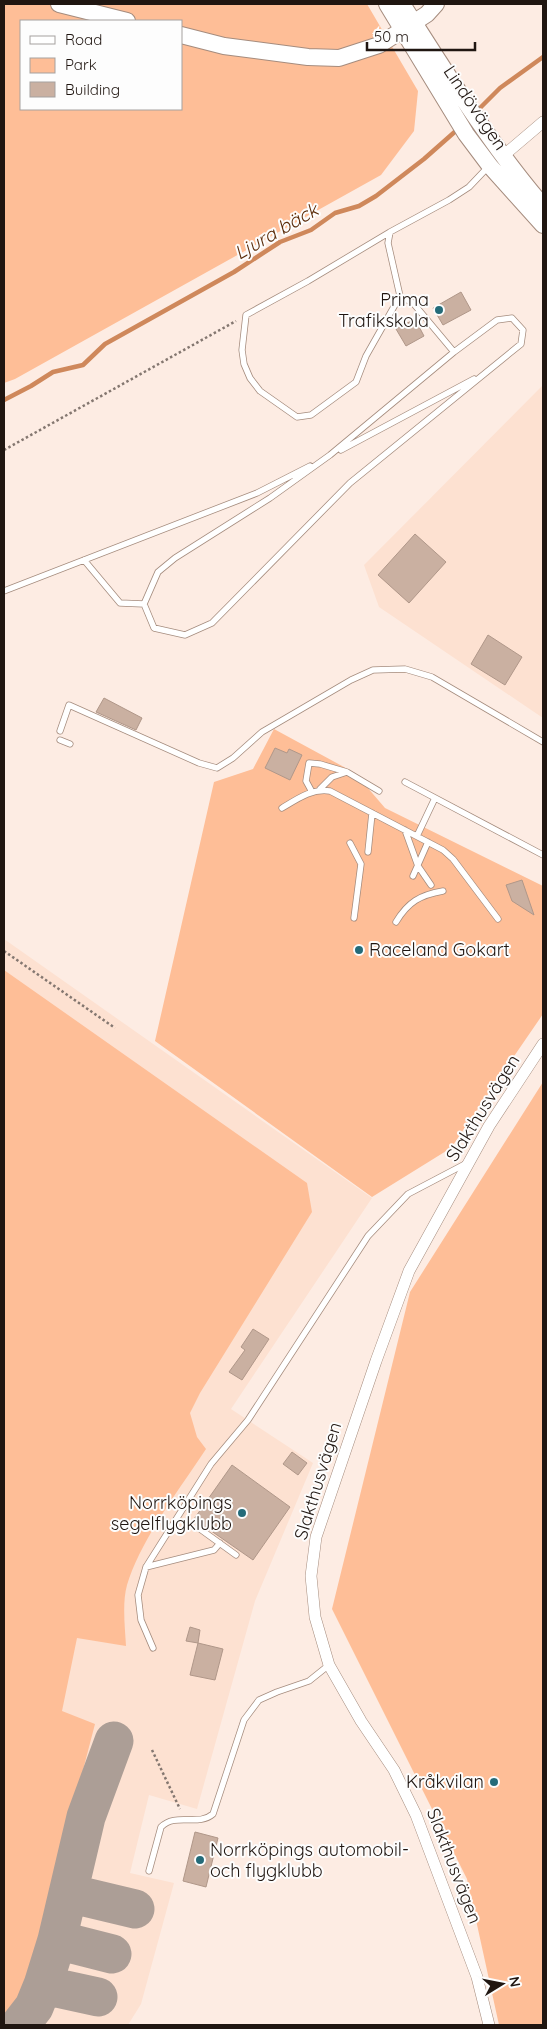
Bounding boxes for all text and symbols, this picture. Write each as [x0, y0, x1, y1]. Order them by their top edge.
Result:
legend [20, 20, 182, 110]
scale bar [367, 20, 474, 52]
text: 50 m [374, 27, 409, 46]
text: Road [65, 30, 102, 49]
text: Park [65, 55, 97, 74]
street label: Lindövägen [439, 61, 512, 155]
text: Building [65, 80, 120, 99]
water label: Ljura bäck [230, 196, 324, 265]
place label: Prima Trafikskola [338, 288, 429, 332]
marker: Prima Trafikskola [433, 304, 445, 316]
place label: Raceland Gokart [369, 938, 510, 961]
marker: Raceland Gokart [353, 944, 365, 956]
street label: Slakthusvägen [441, 1050, 525, 1165]
street label: Slakthusvägen [289, 1419, 346, 1542]
place label: Norrköpings segelflygklubb [111, 1491, 232, 1535]
marker: Norrköpings segelflygklubb [236, 1507, 248, 1519]
place label: Kråkvilan [406, 1770, 484, 1793]
marker: Kråkvilan [488, 1776, 500, 1788]
street label: Slakthusvägen [422, 1805, 487, 1927]
place label: Norrköpings automobil- och flygklubb [210, 1838, 409, 1882]
marker: Norrköpings automobil- och flygklubb [194, 1854, 206, 1866]
north arrow [477, 1959, 527, 2009]
text: N [505, 1975, 525, 1988]

